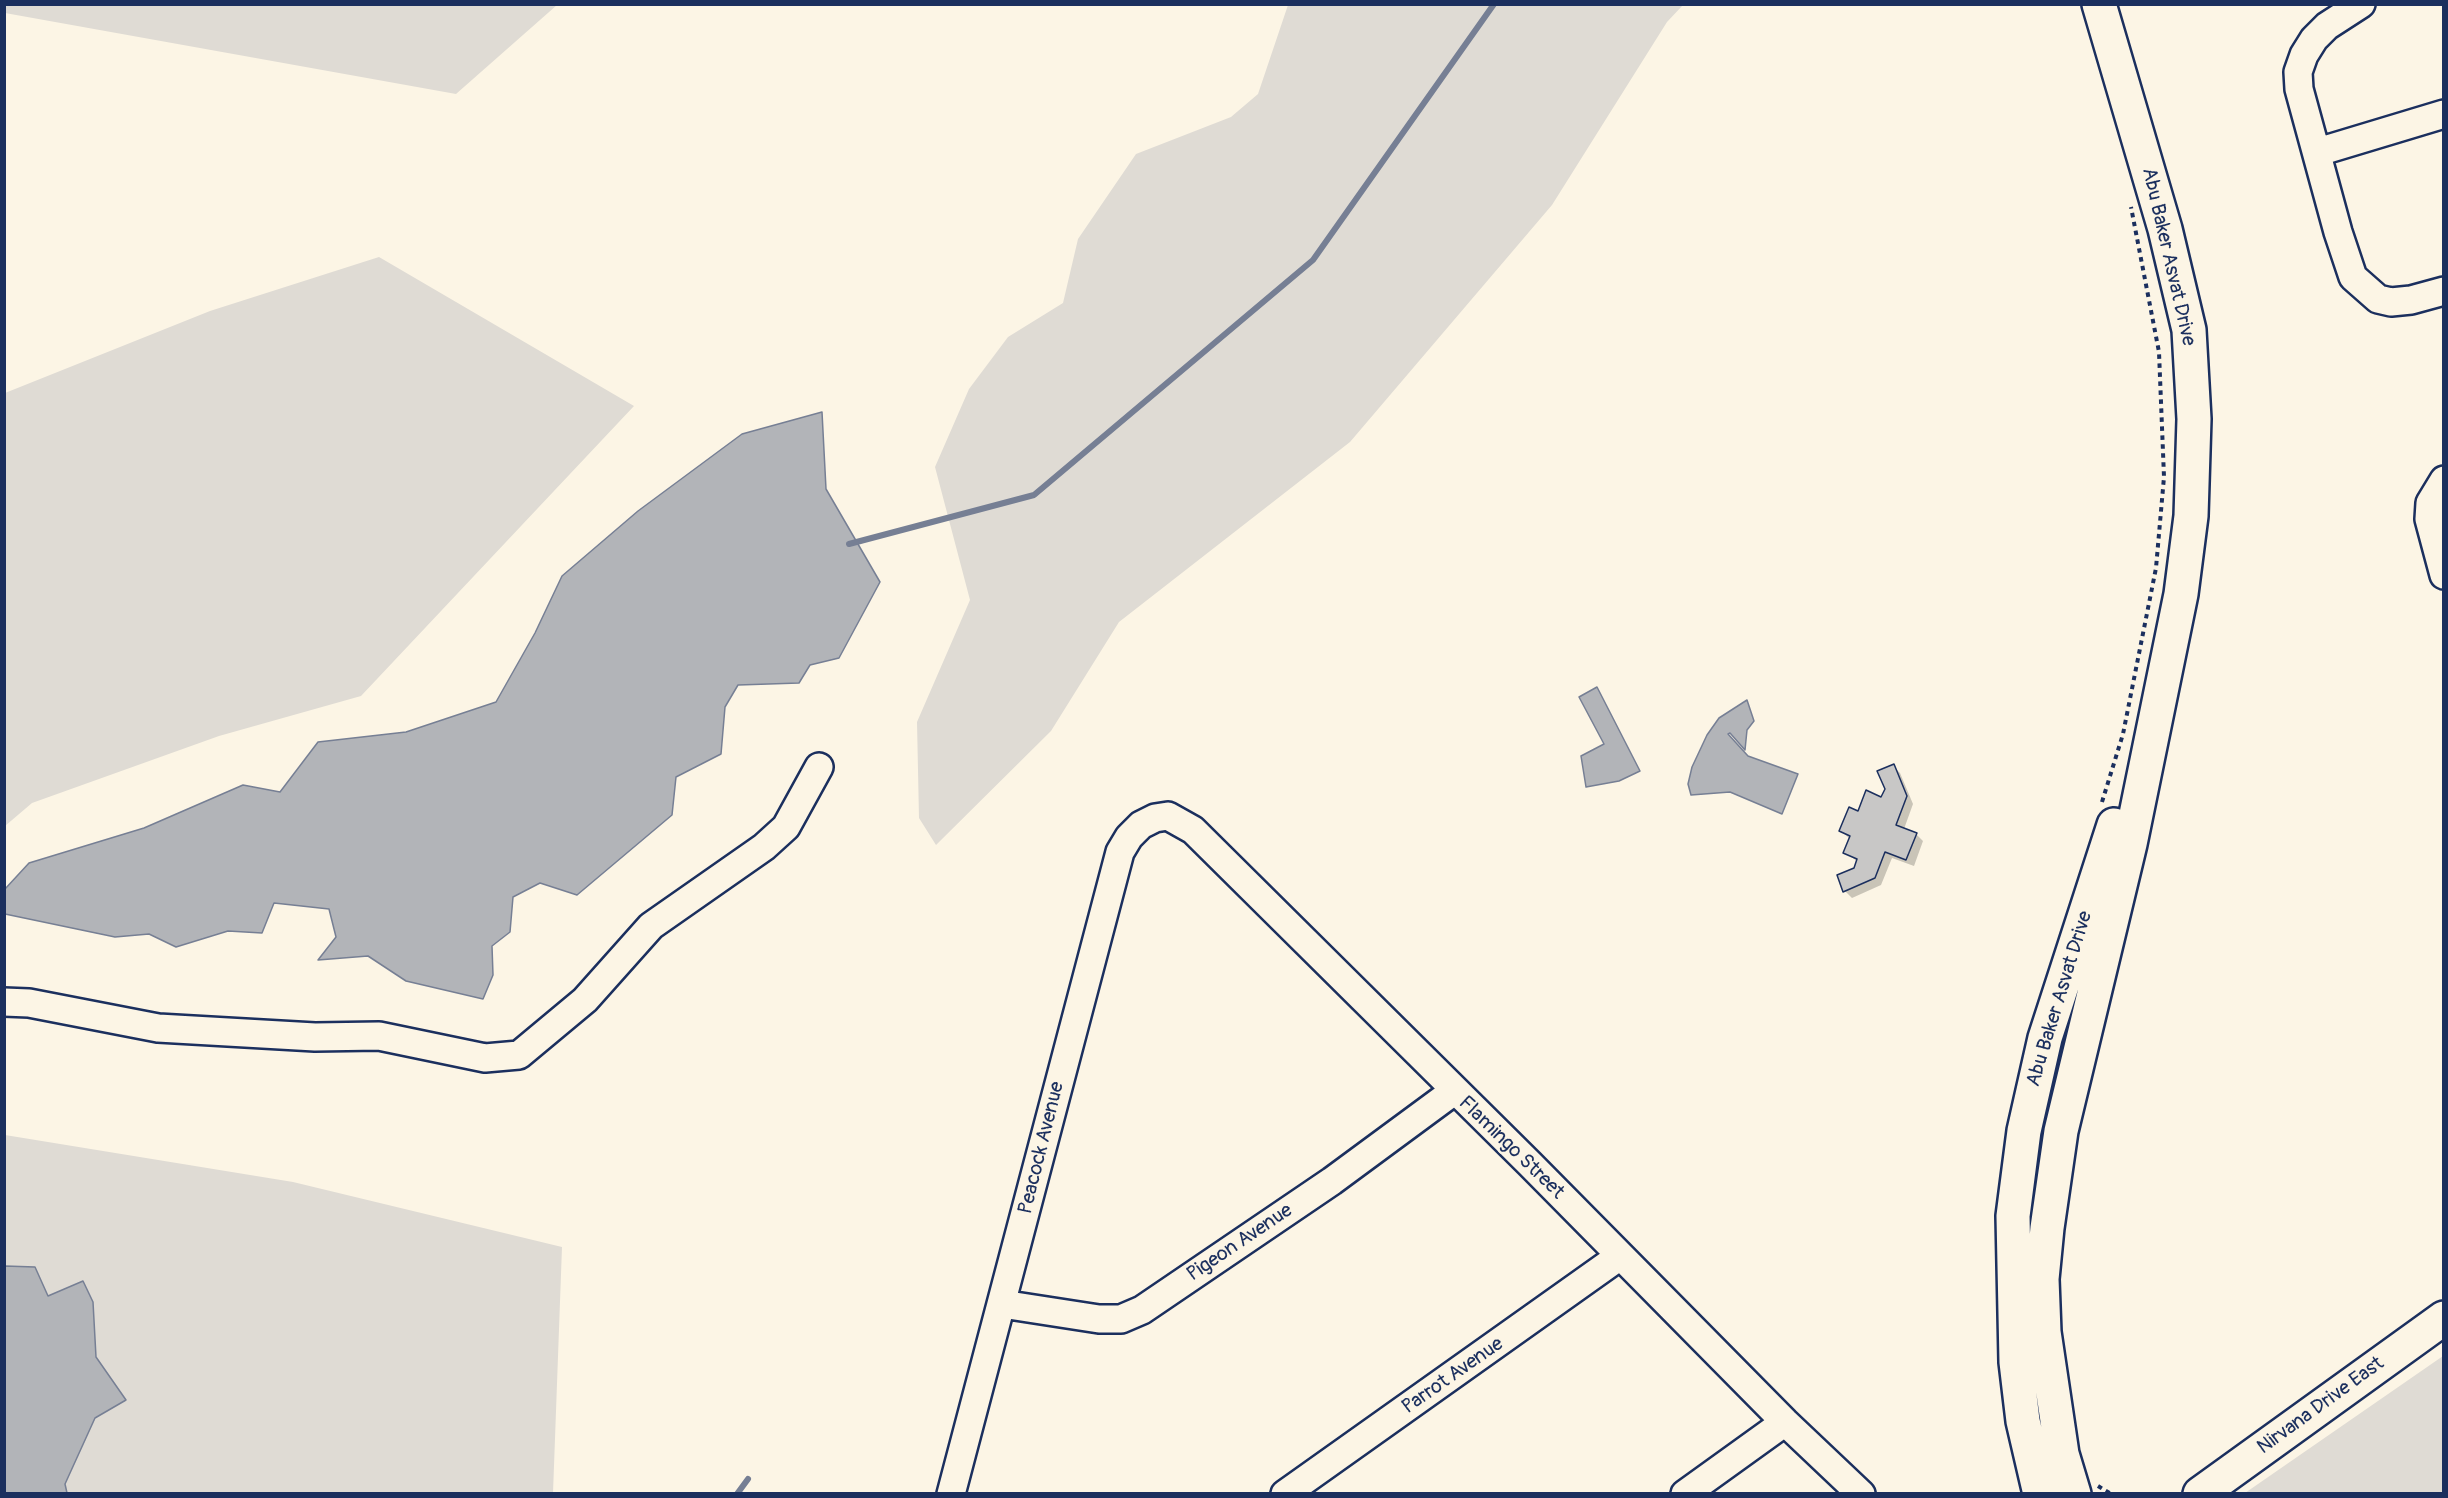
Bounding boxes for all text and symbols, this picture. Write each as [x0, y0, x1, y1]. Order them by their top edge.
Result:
street label: Abu Baker Asvat Drive [2136, 166, 2200, 348]
street label: Abu Baker Asvat Drive [2022, 908, 2098, 1090]
street label: Peacock Avenue [1014, 1079, 1070, 1217]
street label: Flamingo Street [1453, 1091, 1569, 1205]
street label: Pigeon Avenue [1183, 1199, 1297, 1287]
street label: Parrot Avenue [1398, 1332, 1508, 1420]
street label: Nirvana Drive East [2253, 1352, 2389, 1460]

